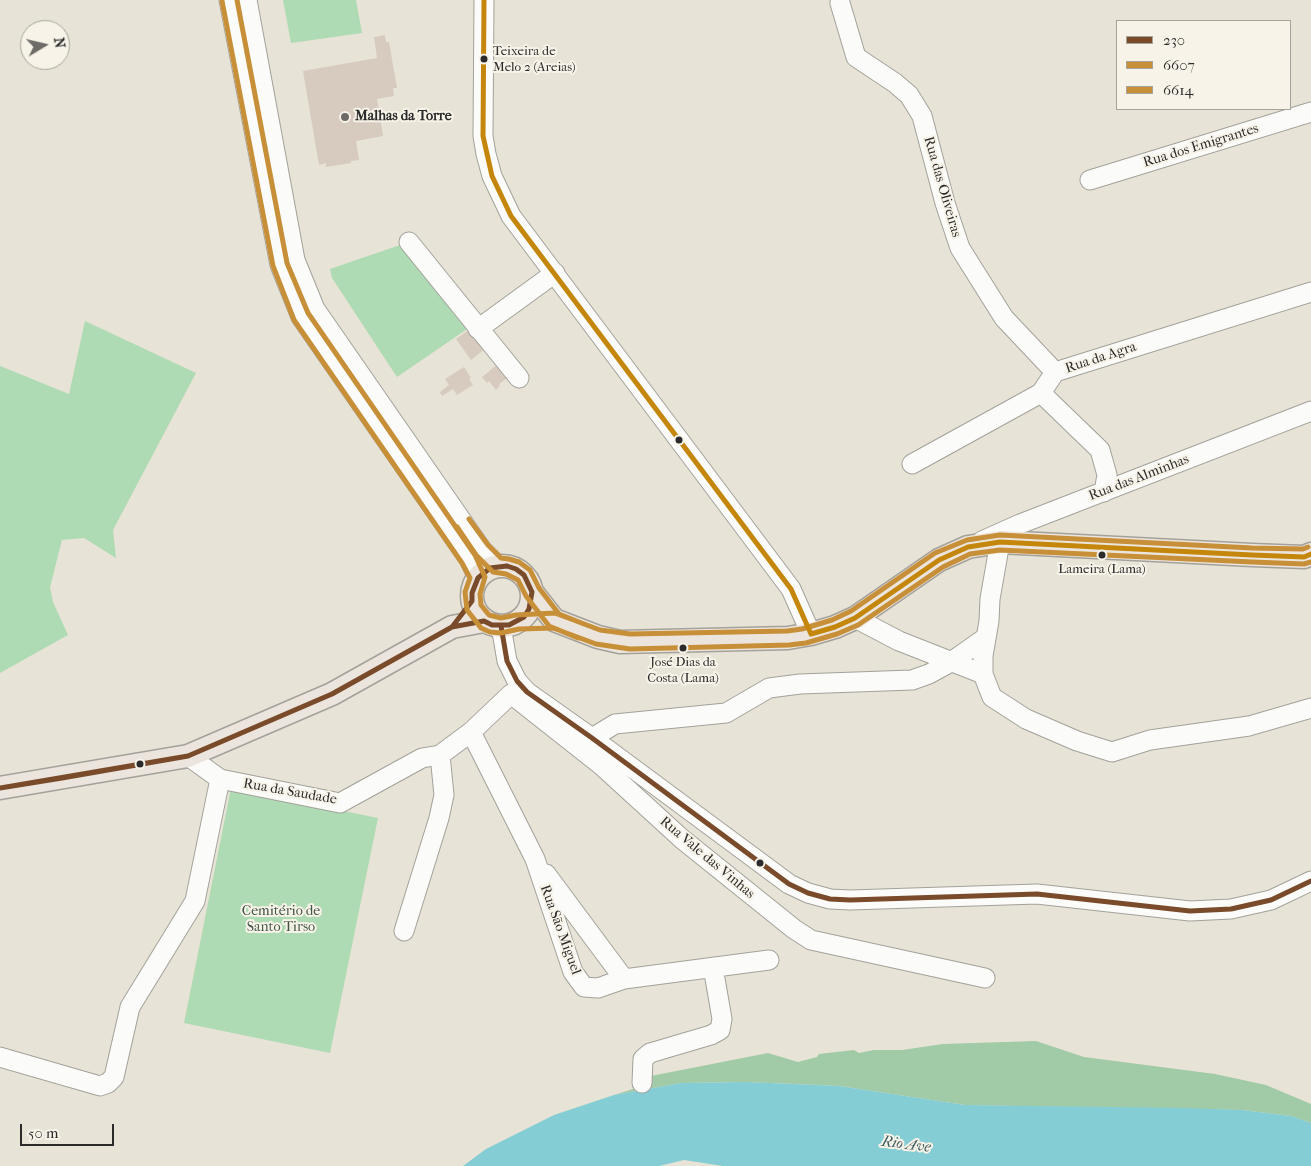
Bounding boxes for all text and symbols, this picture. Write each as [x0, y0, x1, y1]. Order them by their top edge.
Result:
north arrow [20, 20, 70, 70]
legend [1116, 20, 1291, 110]
text: 230 [1163, 31, 1185, 49]
text: N [50, 36, 69, 49]
place label: Teixeira de Melo 2 (Areias) [493, 44, 576, 75]
marker: Teixeira de Melo 2 (Areias) [479, 54, 489, 64]
text: 6607 [1163, 56, 1195, 74]
text: 6614 [1163, 81, 1193, 99]
place label: Malhas da Torre [355, 109, 452, 125]
marker: Malhas da Torre [339, 111, 351, 123]
street label: Rua dos Emigrantes [1141, 120, 1261, 172]
street label: Rua das Oliveiras [920, 135, 964, 239]
street label: Rua da Agra [1063, 339, 1139, 377]
unlabelled marker [674, 435, 684, 445]
street label: Rua das Alminhas [1087, 451, 1191, 505]
marker: Lameira (Lama) [1097, 550, 1107, 560]
place label: Lameira (Lama) [1058, 562, 1146, 578]
marker: José Dias da Costa (Lama) [678, 643, 688, 653]
place label: José Dias da Costa (Lama) [647, 655, 719, 686]
unlabelled marker [135, 759, 145, 769]
street label: Rua da Saudade [242, 776, 338, 808]
street label: Rua Vale das Vinhas [656, 813, 758, 903]
unlabelled marker [755, 858, 765, 868]
street label: Rua São Miguel [536, 883, 584, 977]
park label: Cemitério de Santo Tirso [242, 904, 320, 936]
scale bar [22, 1114, 116, 1146]
text: 50 m [28, 1124, 58, 1142]
water label: Rio Ave [881, 1133, 931, 1157]

